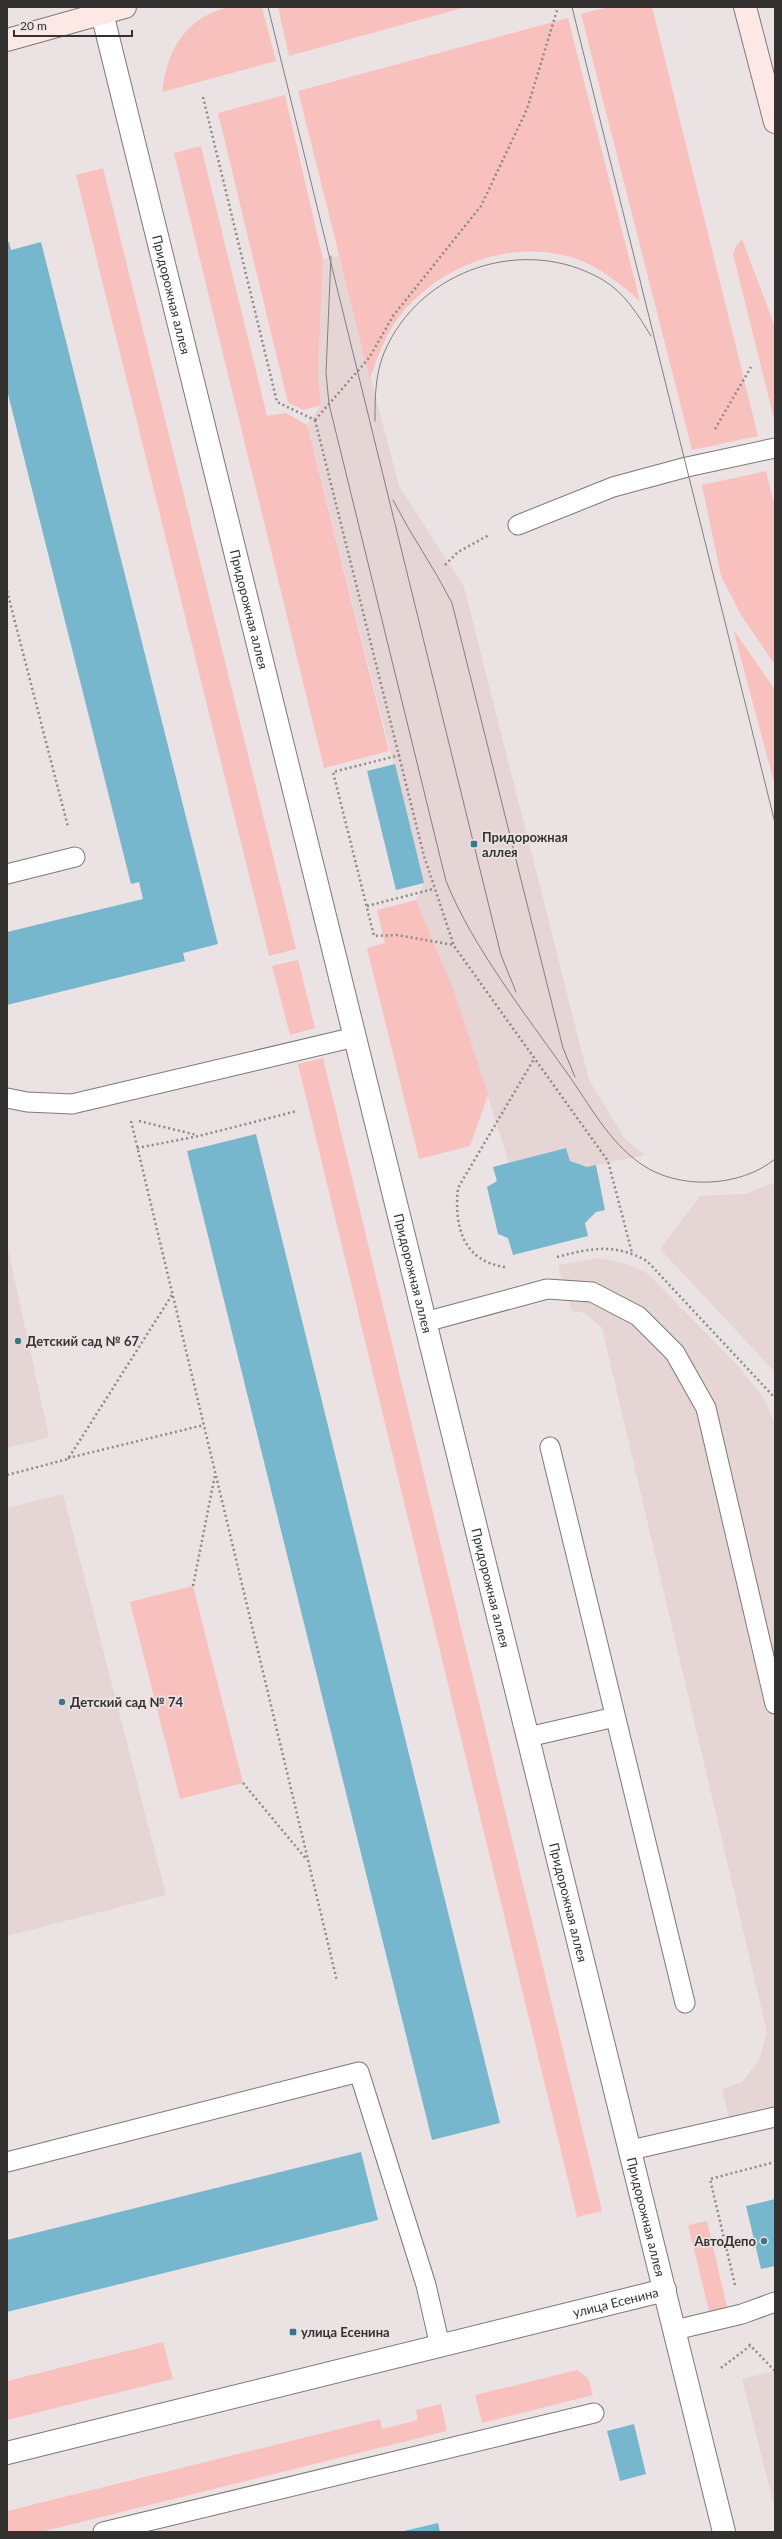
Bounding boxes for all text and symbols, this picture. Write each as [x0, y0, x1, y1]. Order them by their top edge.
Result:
scale bar [14, 12, 132, 38]
text: 20 m [20, 18, 47, 33]
street label: Придорожная аллея [149, 233, 194, 356]
street label: Придорожная аллея [227, 548, 272, 671]
place label: Придорожная аллея [482, 829, 568, 860]
marker: Придорожная аллея [469, 839, 479, 849]
street label: Придорожная аллея [391, 1212, 436, 1335]
place label: Детский сад № 67 [26, 1333, 139, 1349]
marker: Детский сад № 67 [13, 1336, 23, 1346]
street label: Придорожная аллея [468, 1526, 513, 1649]
place label: Детский сад № 74 [70, 1694, 183, 1710]
marker: Детский сад № 74 [57, 1697, 67, 1707]
street label: Придорожная аллея [546, 1841, 591, 1964]
street label: Придорожная аллея [624, 2155, 669, 2278]
place label: АвтоДепо [694, 2233, 757, 2249]
marker: АвтоДепо [759, 2236, 769, 2246]
street label: улица Есенина [571, 2284, 660, 2321]
place label: улица Есенина [301, 2324, 390, 2340]
marker: улица Есенина [288, 2327, 298, 2337]

